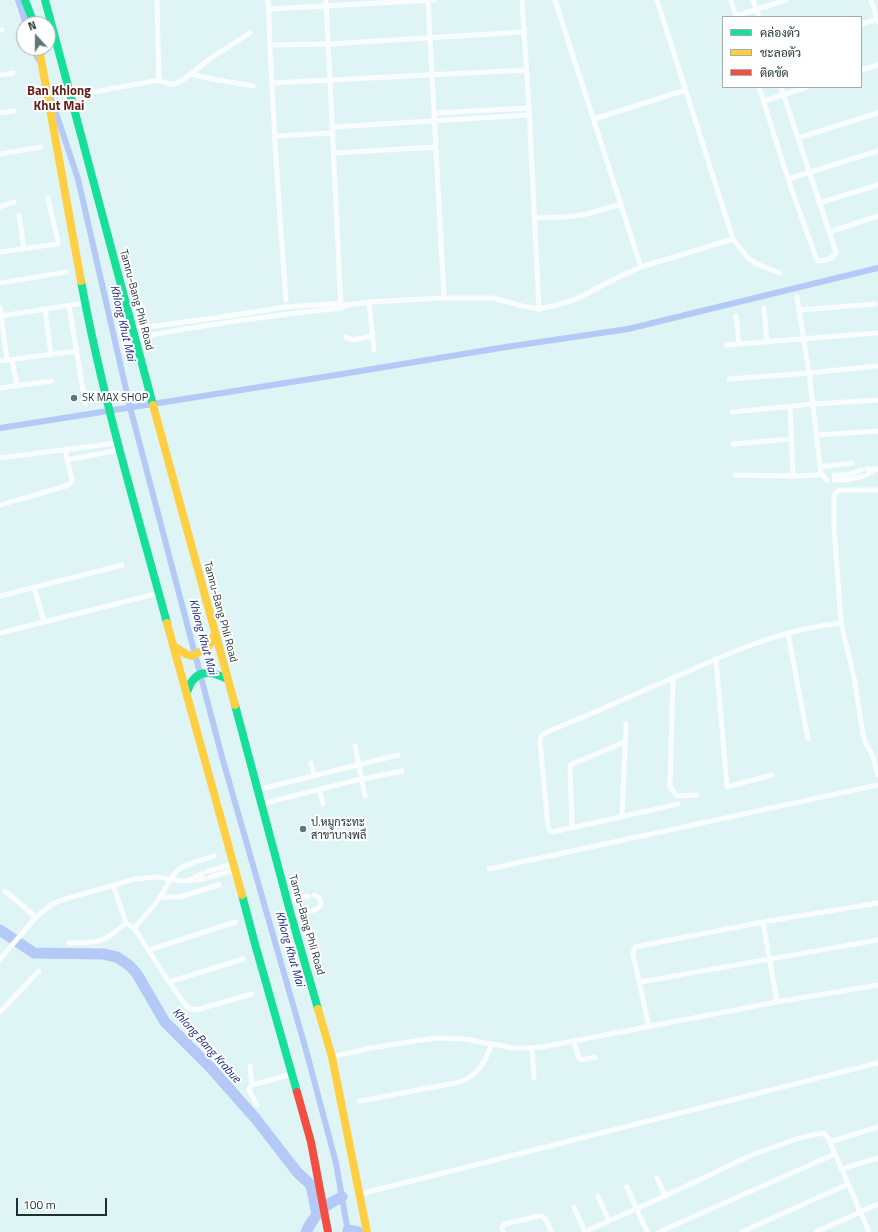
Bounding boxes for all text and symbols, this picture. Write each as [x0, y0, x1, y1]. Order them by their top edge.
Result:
north arrow [16, 16, 56, 56]
legend [722, 16, 862, 88]
text: N [26, 17, 38, 35]
text: คล่องตัว [760, 23, 800, 42]
text: ชะลอตัว [760, 43, 801, 62]
text: ติดขัด [760, 63, 789, 82]
district label: Ban Khlong Khut Mai [27, 84, 91, 115]
street label: Tamru-Bang Phli Road [116, 248, 156, 352]
water label: Khlong Khut Mai [106, 284, 138, 362]
place label: SK MAX SHOP [82, 391, 148, 405]
marker: SK MAX SHOP [69, 393, 79, 403]
street label: Tamru-Bang Phli Road [200, 560, 240, 664]
water label: Khlong Khut Mai [185, 598, 219, 676]
place label: ป.หมูกระทะ สาขาบางพลี [311, 816, 366, 842]
marker: ป.หมูกระทะ สาขาบางพลี [298, 824, 308, 834]
street label: Tamru-Bang Phli Road [285, 873, 327, 977]
water label: Khlong Khut Mai [271, 910, 307, 988]
water label: Khlong Bang Krabue [169, 1006, 243, 1086]
scale bar [18, 1190, 109, 1216]
text: 100 m [23, 1195, 56, 1214]

